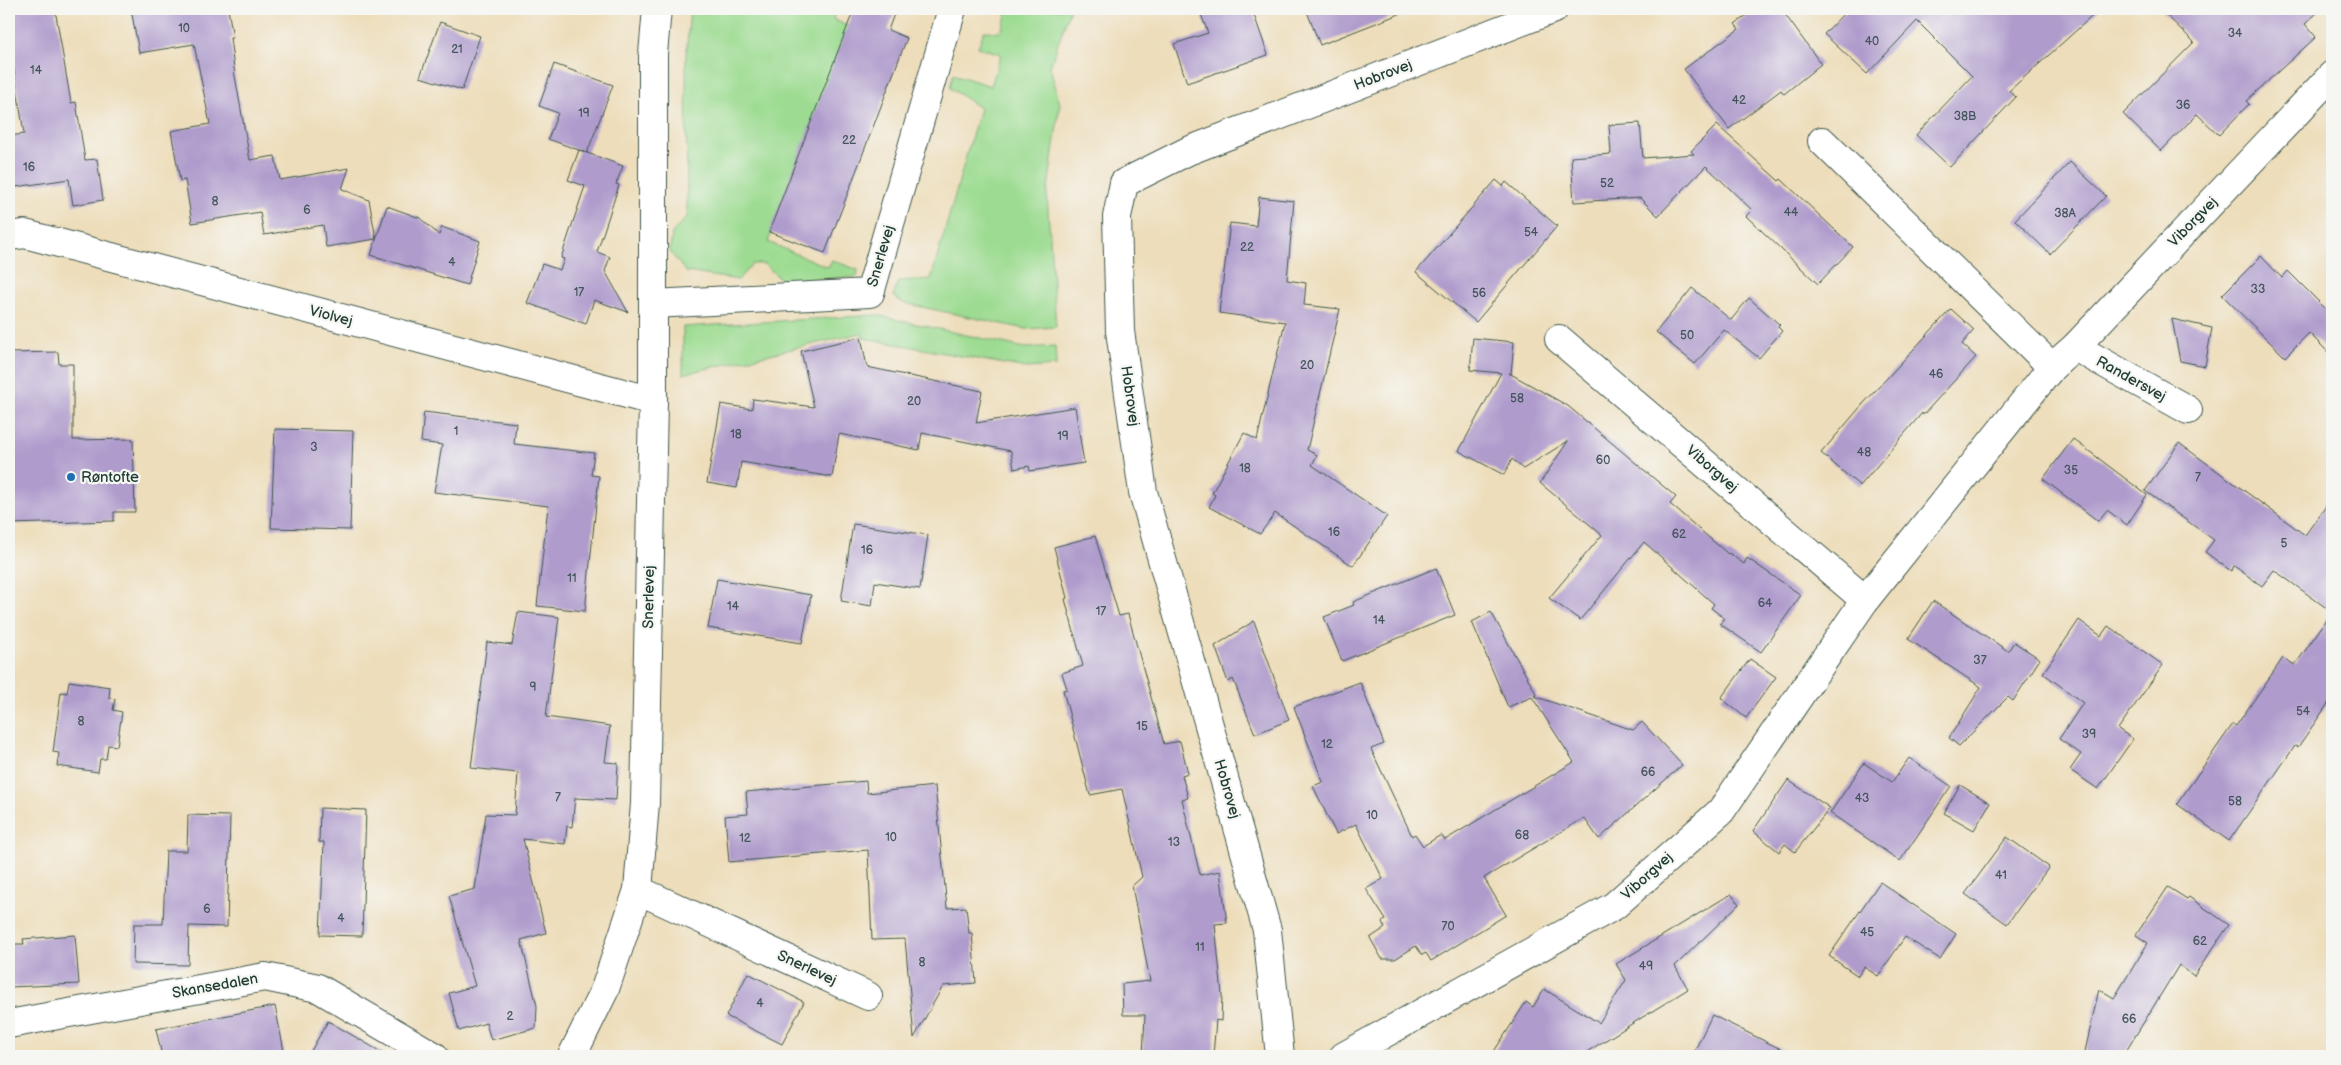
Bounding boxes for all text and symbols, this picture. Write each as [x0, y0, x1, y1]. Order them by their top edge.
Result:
house number: 10 [178, 21, 190, 36]
house number: 34 [2228, 26, 2243, 41]
house number: 40 [1865, 34, 1879, 49]
house number: 21 [451, 42, 463, 57]
street label: Hobrovej [1351, 55, 1415, 95]
house number: 14 [30, 63, 43, 78]
house number: 42 [1732, 93, 1746, 108]
house number: 36 [2176, 98, 2190, 113]
house number: 19 [578, 106, 590, 121]
house number: 38B [1954, 109, 1976, 124]
house number: 22 [842, 133, 856, 148]
house number: 16 [23, 160, 35, 175]
house number: 52 [1600, 176, 1614, 191]
street label: Viborgvej [2164, 193, 2222, 251]
house number: 8 [212, 194, 219, 209]
house number: 6 [303, 203, 311, 218]
house number: 44 [1784, 205, 1799, 220]
house number: 38A [2054, 206, 2077, 221]
street label: Snerlevej [863, 223, 899, 289]
house number: 54 [1524, 225, 1539, 240]
house number: 22 [1240, 240, 1254, 255]
house number: 4 [448, 255, 456, 270]
house number: 33 [2251, 282, 2265, 297]
house number: 17 [574, 285, 584, 300]
house number: 56 [1472, 286, 1486, 301]
street label: Violvej [307, 301, 355, 331]
house number: 50 [1680, 328, 1694, 343]
street label: Randersvej [2093, 352, 2169, 406]
house number: 20 [1300, 358, 1314, 373]
street label: Hobrovej [1116, 364, 1144, 428]
house number: 46 [1929, 367, 1943, 382]
house number: 58 [1510, 391, 1524, 406]
house number: 20 [907, 394, 921, 409]
house number: 1 [454, 424, 458, 439]
house number: 18 [730, 427, 742, 442]
house number: 19 [1057, 429, 1069, 444]
house number: 3 [310, 440, 318, 455]
street label: Viborgvej [1682, 441, 1742, 497]
house number: 48 [1857, 445, 1871, 460]
house number: 60 [1596, 453, 1610, 468]
house number: 18 [1239, 461, 1251, 476]
house number: 35 [2064, 463, 2078, 478]
place label: Røntofte [81, 468, 139, 487]
house number: 7 [2195, 470, 2201, 485]
marker: Røntofte [65, 471, 77, 483]
house number: 16 [1328, 525, 1340, 540]
house number: 62 [1672, 527, 1686, 542]
house number: 5 [2281, 536, 2288, 551]
house number: 16 [861, 543, 873, 558]
street label: Snerlevej [639, 565, 659, 629]
house number: 11 [567, 571, 577, 586]
house number: 64 [1758, 596, 1773, 611]
house number: 14 [727, 599, 740, 614]
house number: 17 [1096, 604, 1106, 619]
house number: 14 [1373, 613, 1386, 628]
house number: 37 [1973, 653, 1987, 668]
house number: 9 [530, 680, 537, 695]
house number: 54 [2296, 704, 2311, 719]
house number: 8 [78, 714, 85, 729]
house number: 15 [1136, 719, 1148, 734]
house number: 39 [2082, 727, 2096, 742]
house number: 12 [1321, 737, 1333, 752]
street label: Hobrovej [1209, 757, 1245, 821]
house number: 66 [1641, 765, 1655, 780]
house number: 7 [555, 790, 561, 805]
house number: 43 [1855, 791, 1869, 806]
house number: 58 [2228, 794, 2242, 809]
house number: 10 [1366, 808, 1378, 823]
house number: 68 [1515, 828, 1529, 843]
house number: 10 [885, 830, 897, 845]
house number: 12 [739, 831, 751, 846]
house number: 13 [1168, 835, 1180, 850]
street label: Viborgvej [1617, 848, 1677, 904]
house number: 41 [1995, 868, 2007, 883]
house number: 6 [203, 902, 211, 917]
house number: 4 [337, 911, 345, 926]
house number: 70 [1442, 919, 1454, 934]
house number: 45 [1860, 925, 1874, 940]
house number: 62 [2193, 934, 2207, 949]
house number: 11 [1195, 940, 1205, 955]
street label: Snerlevej [774, 946, 840, 990]
house number: 8 [919, 955, 926, 970]
house number: 49 [1639, 959, 1653, 974]
street label: Skansedalen [170, 969, 260, 1003]
house number: 4 [756, 996, 764, 1011]
house number: 2 [506, 1009, 514, 1024]
house number: 66 [2122, 1012, 2136, 1027]

